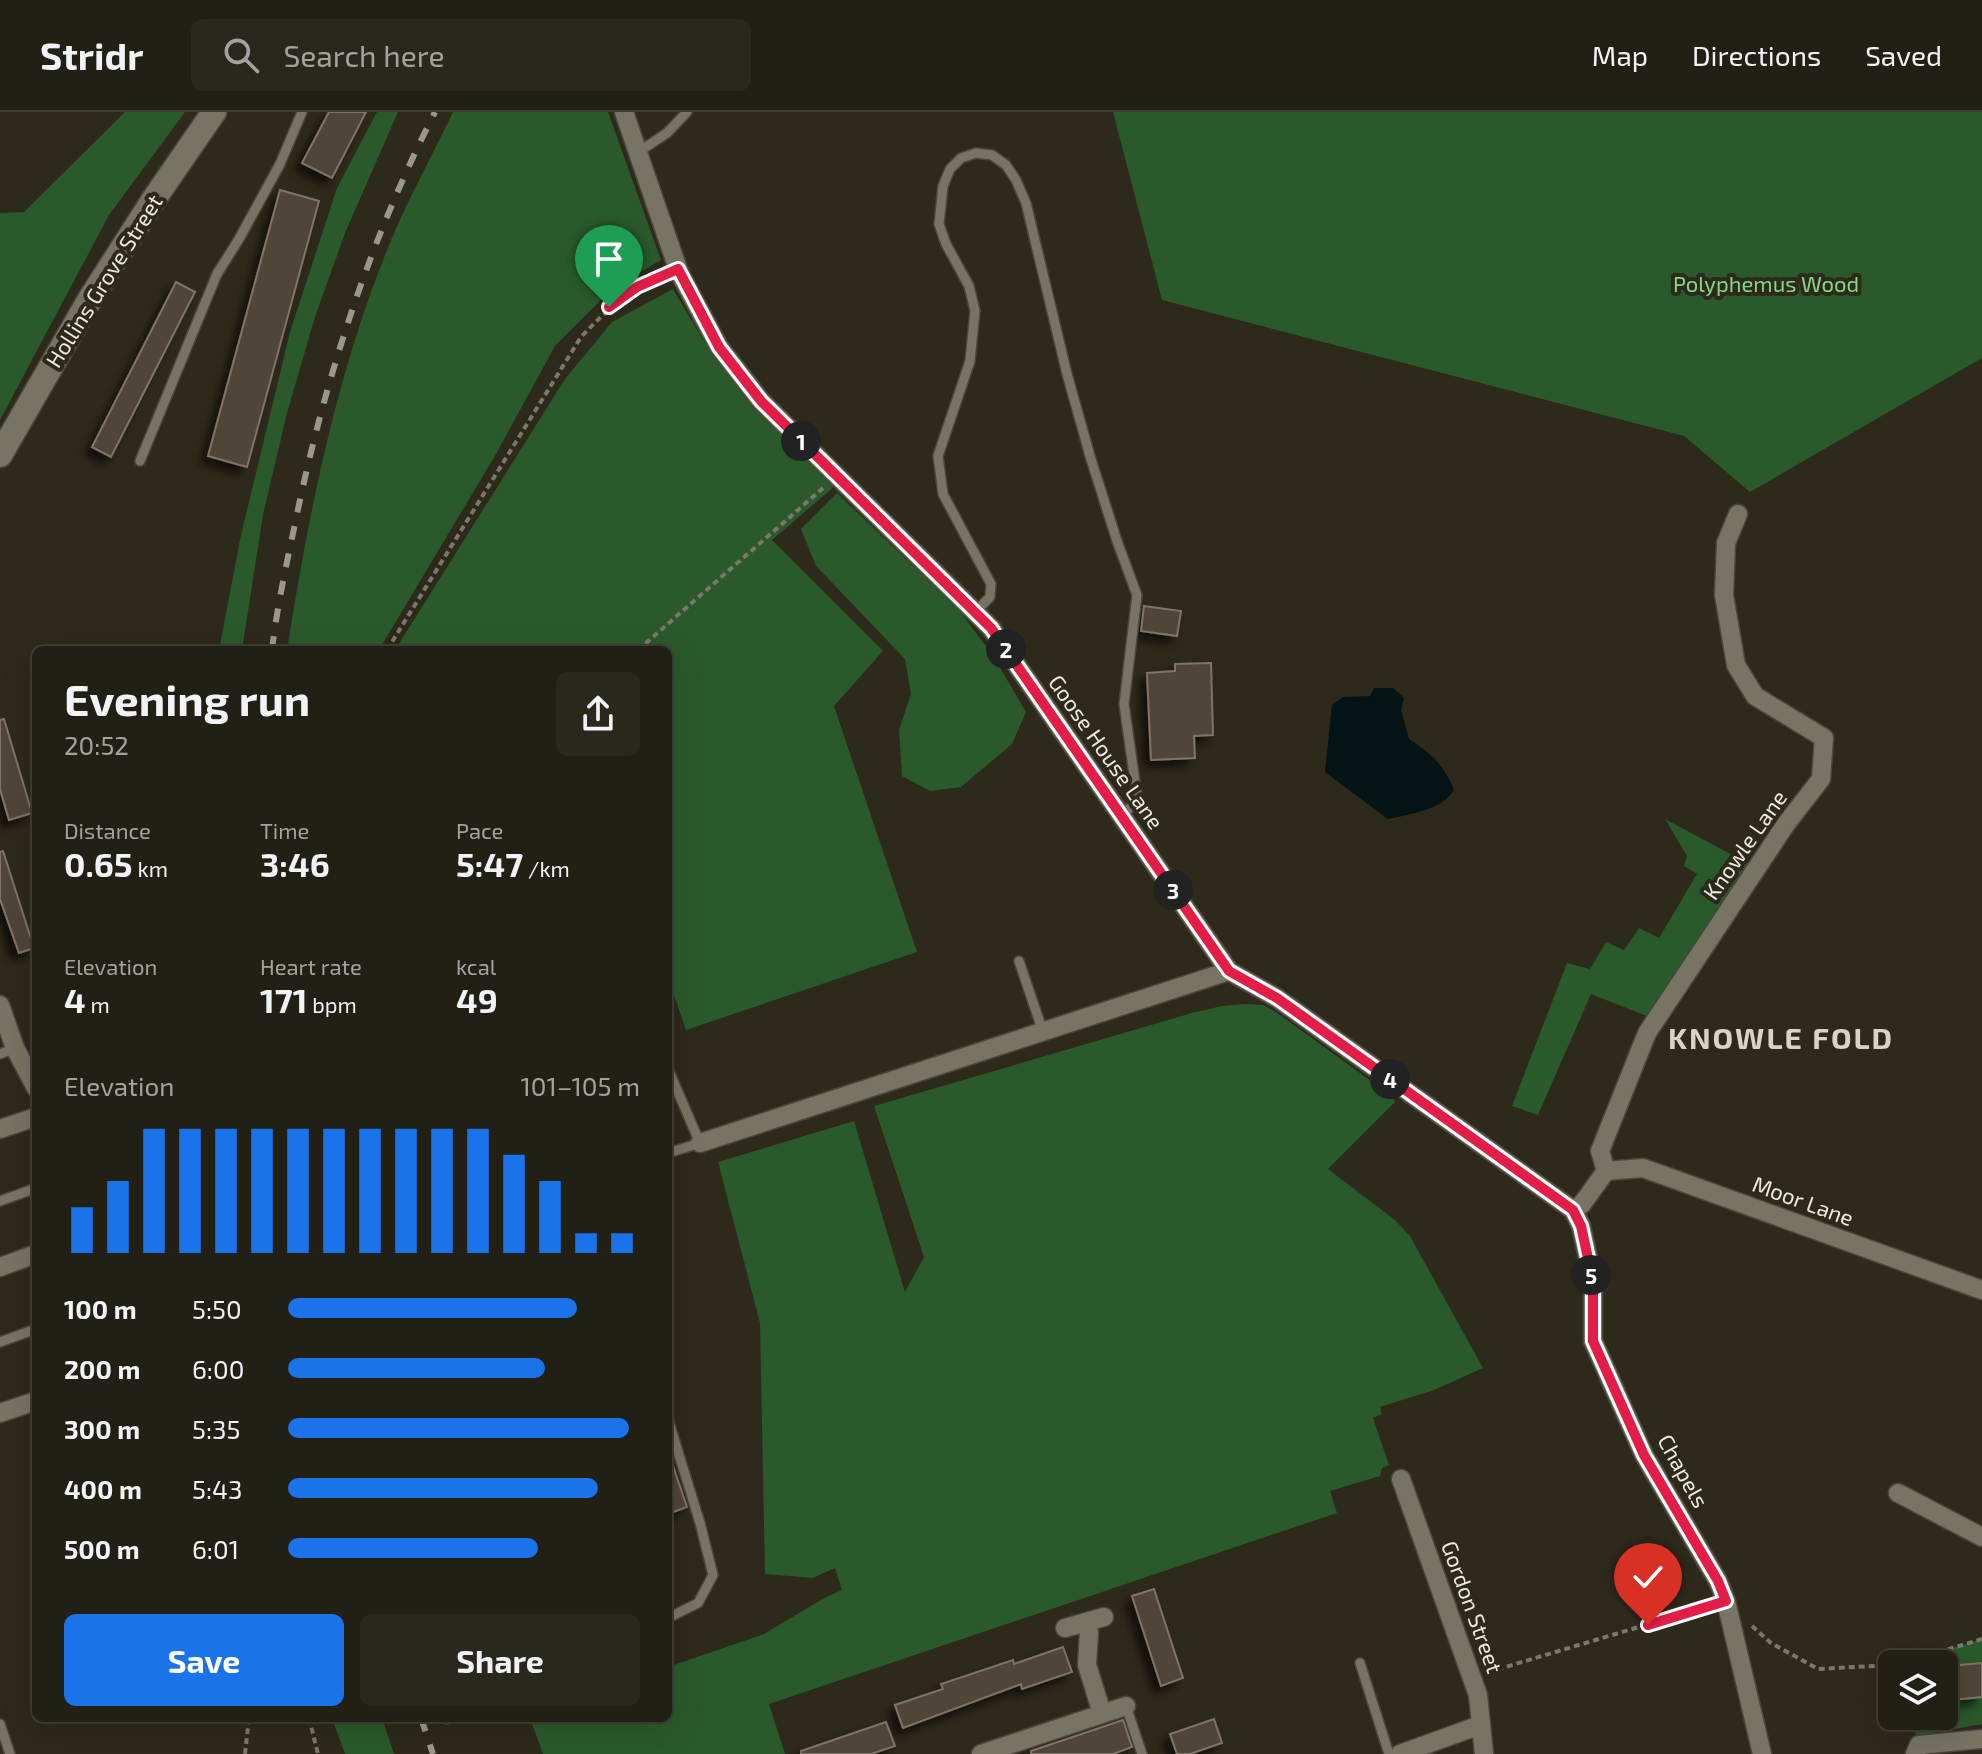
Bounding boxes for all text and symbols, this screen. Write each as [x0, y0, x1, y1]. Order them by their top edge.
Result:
search box [191, 19, 751, 91]
text: Stridr [40, 32, 143, 78]
icon: search [219, 33, 263, 77]
text: Search here [283, 37, 445, 73]
text: Map [1592, 38, 1648, 72]
text: Directions [1692, 38, 1821, 72]
text: Saved [1865, 38, 1942, 72]
street label: Hollins Grove Street [39, 189, 167, 372]
pin [575, 225, 643, 307]
icon: arrive [587, 237, 631, 281]
park label: Polyphemus Wood [1673, 270, 1859, 296]
pin: 1 [781, 421, 821, 461]
text: 1 [796, 428, 806, 454]
pin: 2 [986, 629, 1026, 669]
text: 2 [1000, 636, 1012, 662]
street label: Goose House Lane [1044, 669, 1170, 834]
text: Evening run [64, 672, 310, 725]
button: share [556, 672, 640, 756]
text: 20:52 [64, 729, 129, 760]
street label: Knowle Lane [1697, 785, 1791, 904]
text: Distance [64, 817, 151, 843]
text: Time [260, 817, 309, 843]
text: Pace [456, 817, 503, 843]
text: 0.65 [64, 843, 133, 884]
text: 3:46 [260, 843, 330, 884]
text: 5:47 [456, 843, 523, 884]
text: km [133, 855, 168, 881]
text: /km [523, 855, 570, 881]
pin: 3 [1153, 870, 1193, 910]
text: 3 [1167, 877, 1179, 903]
text: Elevation [64, 953, 157, 979]
text: Heart rate [260, 953, 362, 979]
text: kcal [456, 953, 496, 979]
text: 4 [64, 979, 86, 1020]
text: 171 [260, 979, 307, 1020]
text: 49 [456, 979, 498, 1020]
text: m [86, 991, 110, 1017]
text: bpm [307, 991, 357, 1017]
district label: KNOWLE FOLD [1668, 1019, 1894, 1055]
pin: 4 [1370, 1059, 1410, 1099]
text: 4 [1383, 1066, 1397, 1092]
text: Elevation [64, 1070, 174, 1101]
text: 101–105 m [521, 1070, 640, 1101]
street label: Moor Lane [1749, 1170, 1857, 1230]
pin: 5 [1571, 1255, 1611, 1295]
text: 5 [1585, 1262, 1597, 1288]
text: 100 m [64, 1293, 137, 1324]
text: 5:50 [192, 1293, 242, 1324]
text: 200 m [64, 1353, 140, 1384]
text: 6:00 [192, 1353, 244, 1384]
text: 300 m [64, 1413, 140, 1444]
text: 5:35 [192, 1413, 240, 1444]
street label: Chapels [1653, 1429, 1715, 1512]
text: 400 m [64, 1473, 142, 1504]
text: 5:43 [192, 1473, 243, 1504]
text: 500 m [64, 1533, 140, 1564]
text: 6:01 [192, 1533, 239, 1564]
street label: Gordon Street [1437, 1537, 1509, 1676]
pin [1614, 1543, 1682, 1625]
icon: check [1626, 1555, 1670, 1599]
button: Save [64, 1614, 344, 1706]
button: Share [360, 1614, 640, 1706]
map controls [1878, 1650, 1958, 1730]
button: layers [1878, 1650, 1958, 1730]

